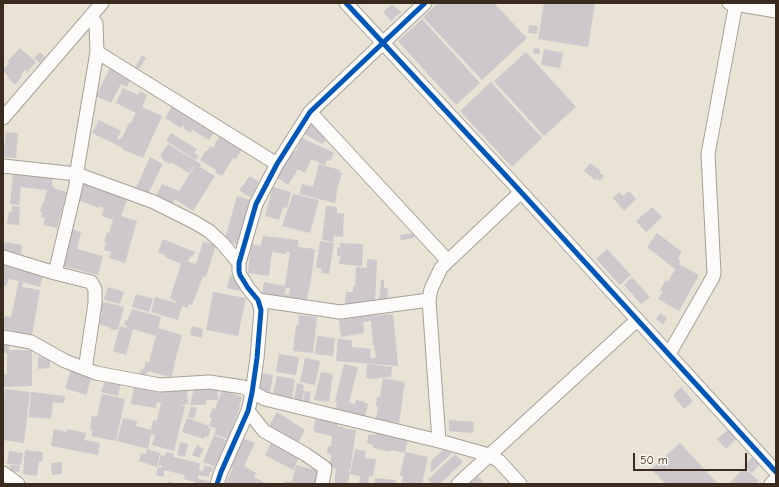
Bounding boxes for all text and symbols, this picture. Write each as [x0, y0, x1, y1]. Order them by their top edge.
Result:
scale bar [635, 445, 749, 471]
text: 50 m [640, 453, 668, 467]

